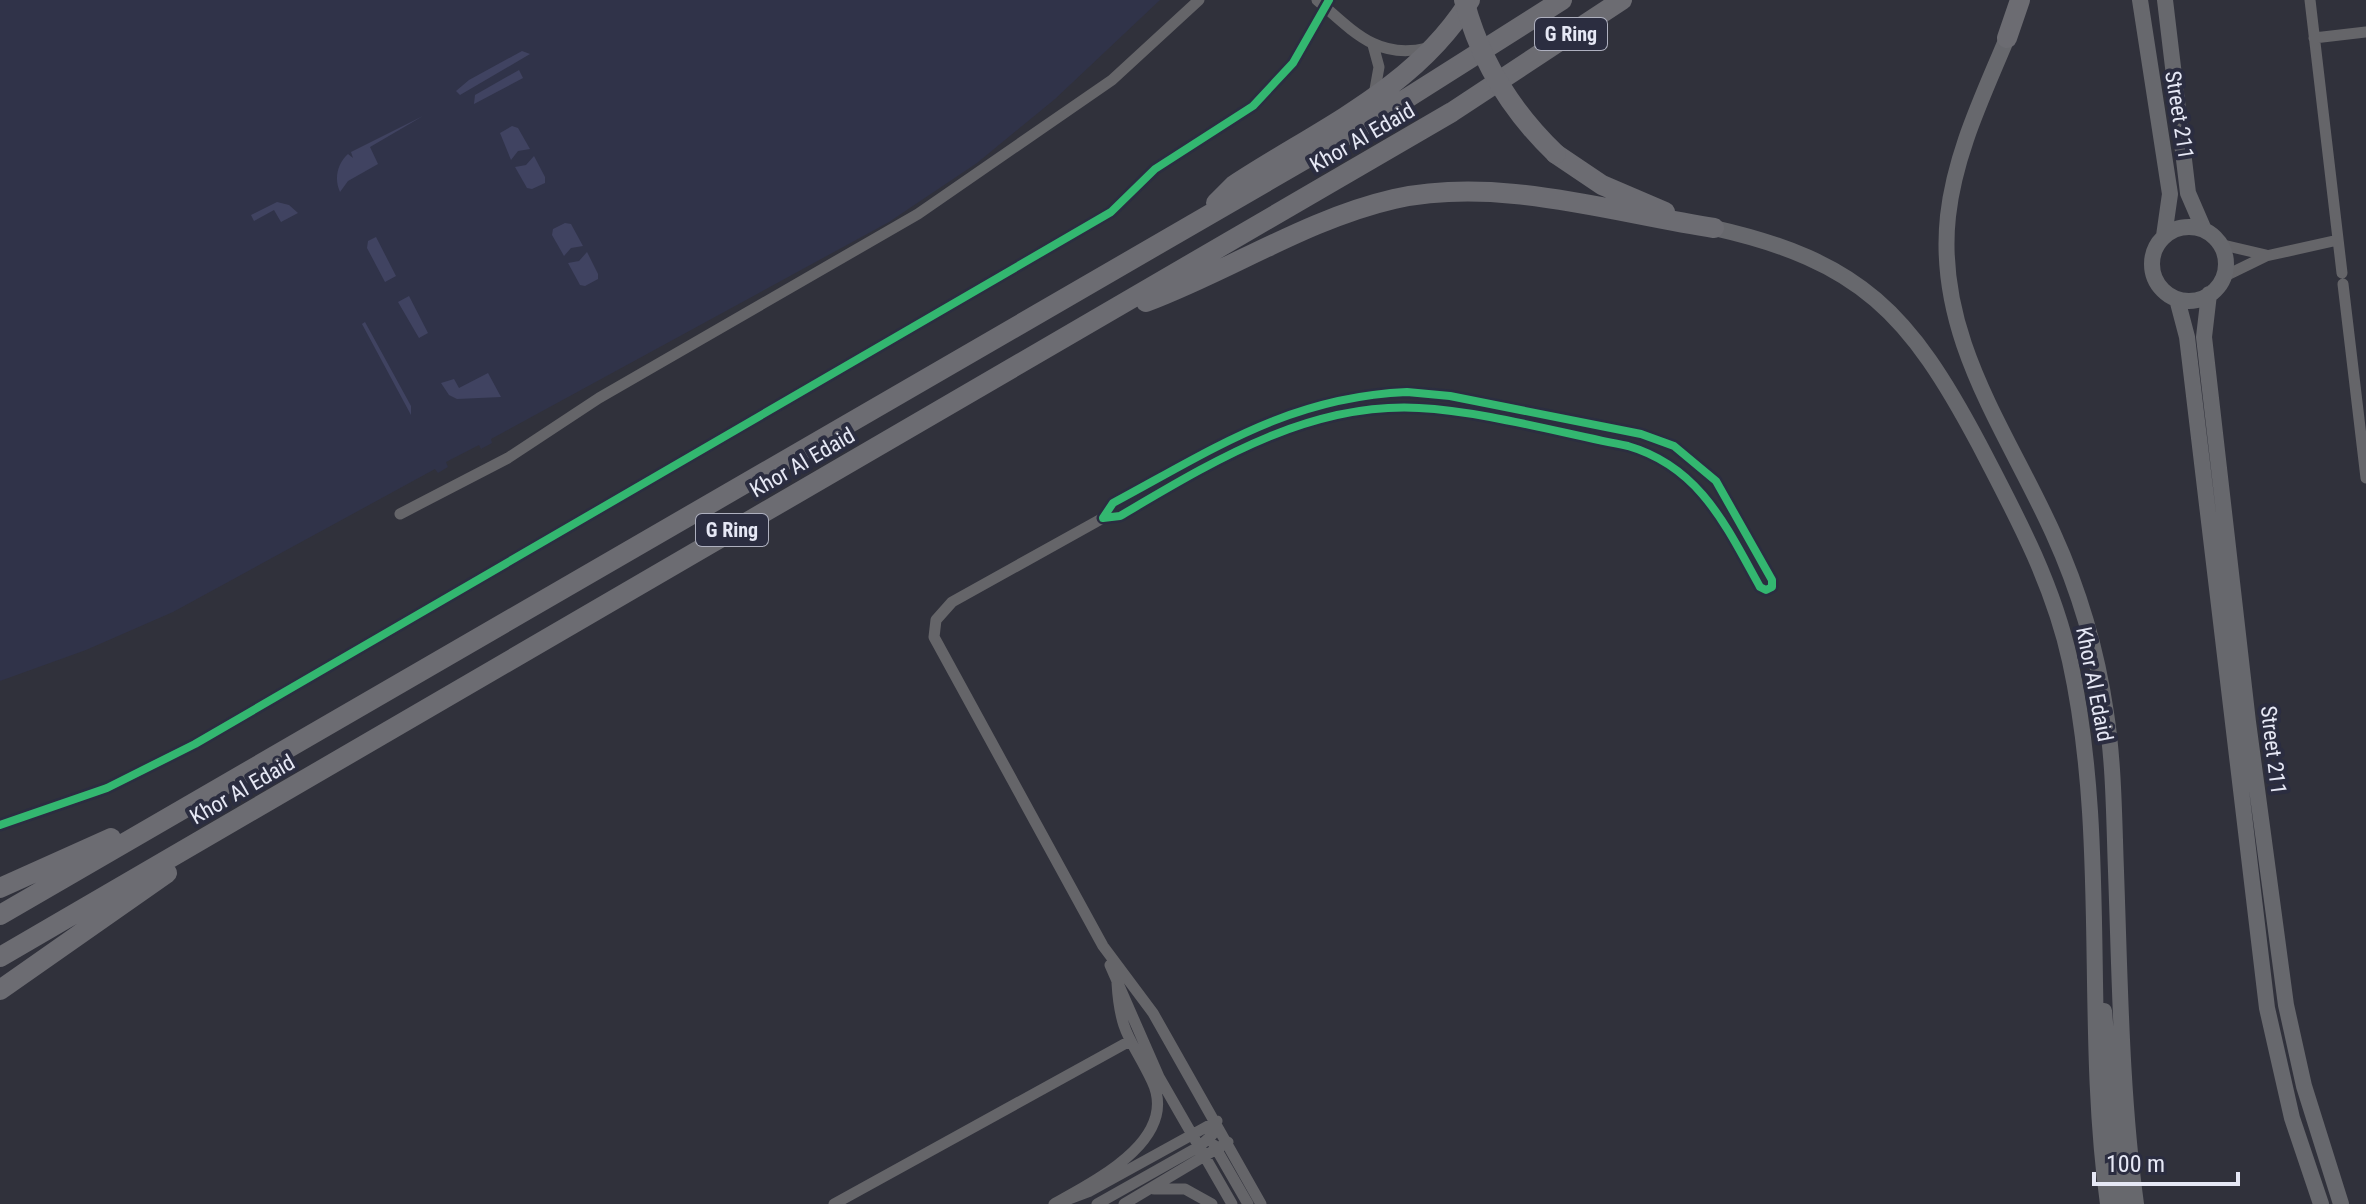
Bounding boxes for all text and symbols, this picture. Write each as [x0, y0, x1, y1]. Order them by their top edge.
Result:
road number: G Ring [1535, 18, 1607, 50]
street label: Street 211 [2160, 69, 2199, 161]
street label: Khor Al Edaid [1306, 98, 1419, 177]
street label: Khor Al Edaid [746, 423, 859, 502]
road number: G Ring [696, 514, 768, 546]
street label: Khor Al Edaid [2071, 625, 2118, 744]
street label: Street 211 [2256, 704, 2291, 796]
street label: Khor Al Edaid [186, 750, 299, 829]
scale bar [2094, 1136, 2238, 1186]
text: 100 m [2106, 1150, 2165, 1178]

